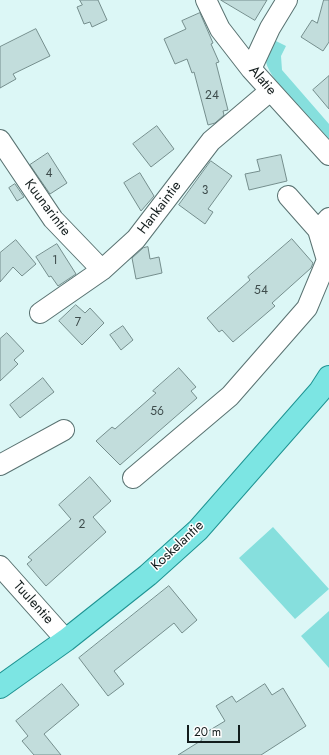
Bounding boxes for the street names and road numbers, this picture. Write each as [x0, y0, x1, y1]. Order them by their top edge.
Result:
street label: Alatie [245, 63, 279, 99]
street label: Kuunarintie [20, 176, 74, 240]
street label: Hankaintie [135, 178, 185, 238]
street label: Koskelantie [148, 518, 208, 574]
street label: Tuulentie [9, 578, 57, 628]

